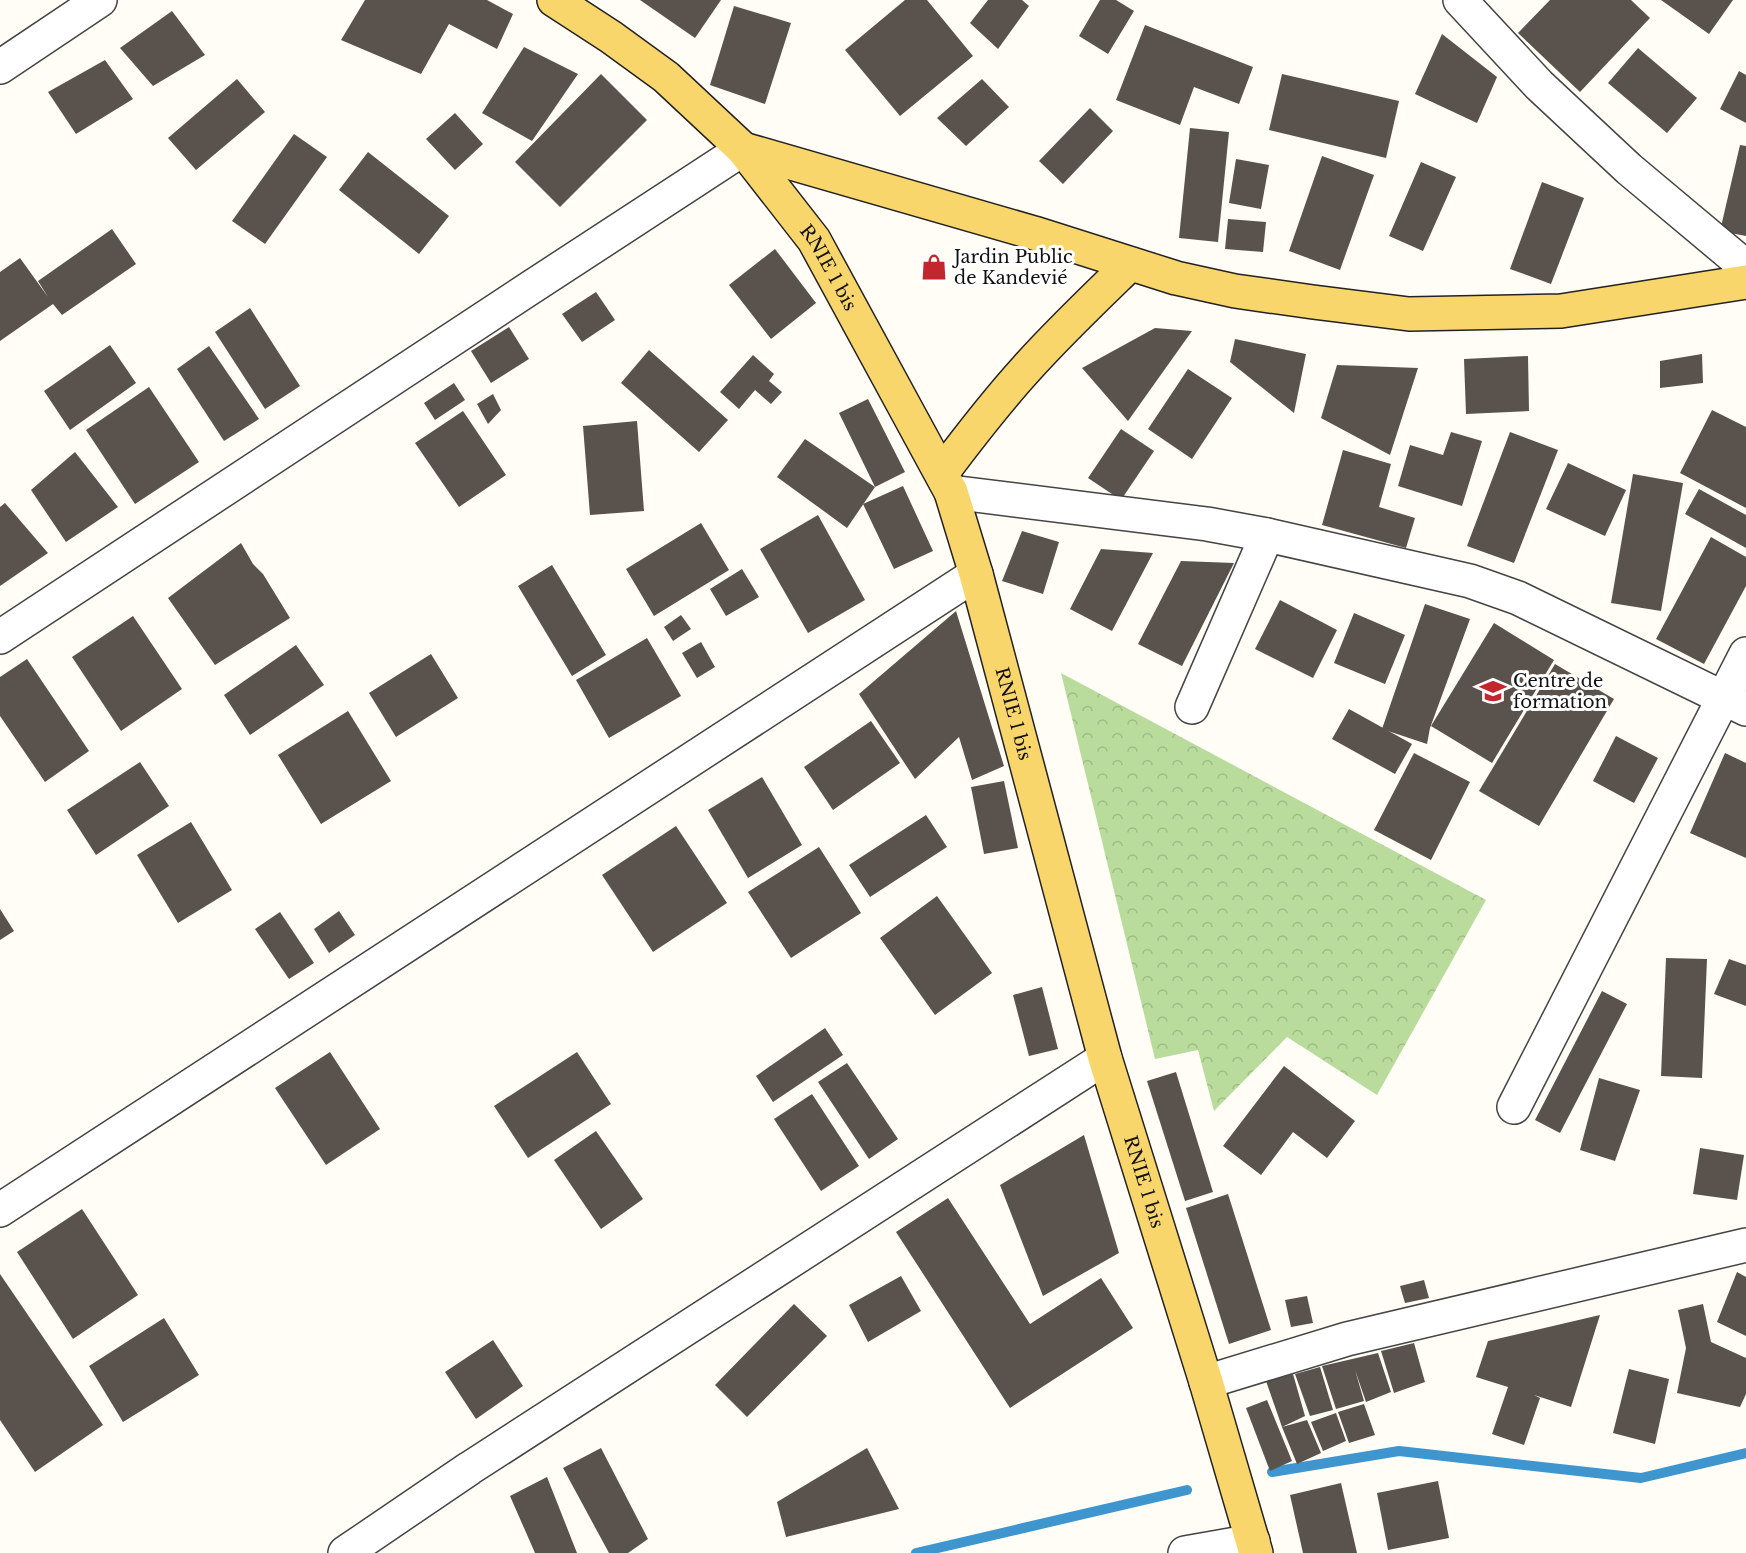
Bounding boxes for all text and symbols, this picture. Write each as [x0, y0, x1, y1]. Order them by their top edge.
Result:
street label: RNIE 1 bis [795, 220, 861, 315]
place label: Jardin Public de Kandevié [952, 246, 1073, 289]
shop icon: Jardin Public de Kandevié [919, 252, 949, 282]
street label: RNIE 1 bis [990, 665, 1036, 763]
place label: Centre de formation [1513, 670, 1607, 713]
school or university icon: Centre de formation [1478, 676, 1508, 706]
street label: RNIE 1 bis [1119, 1133, 1168, 1231]

